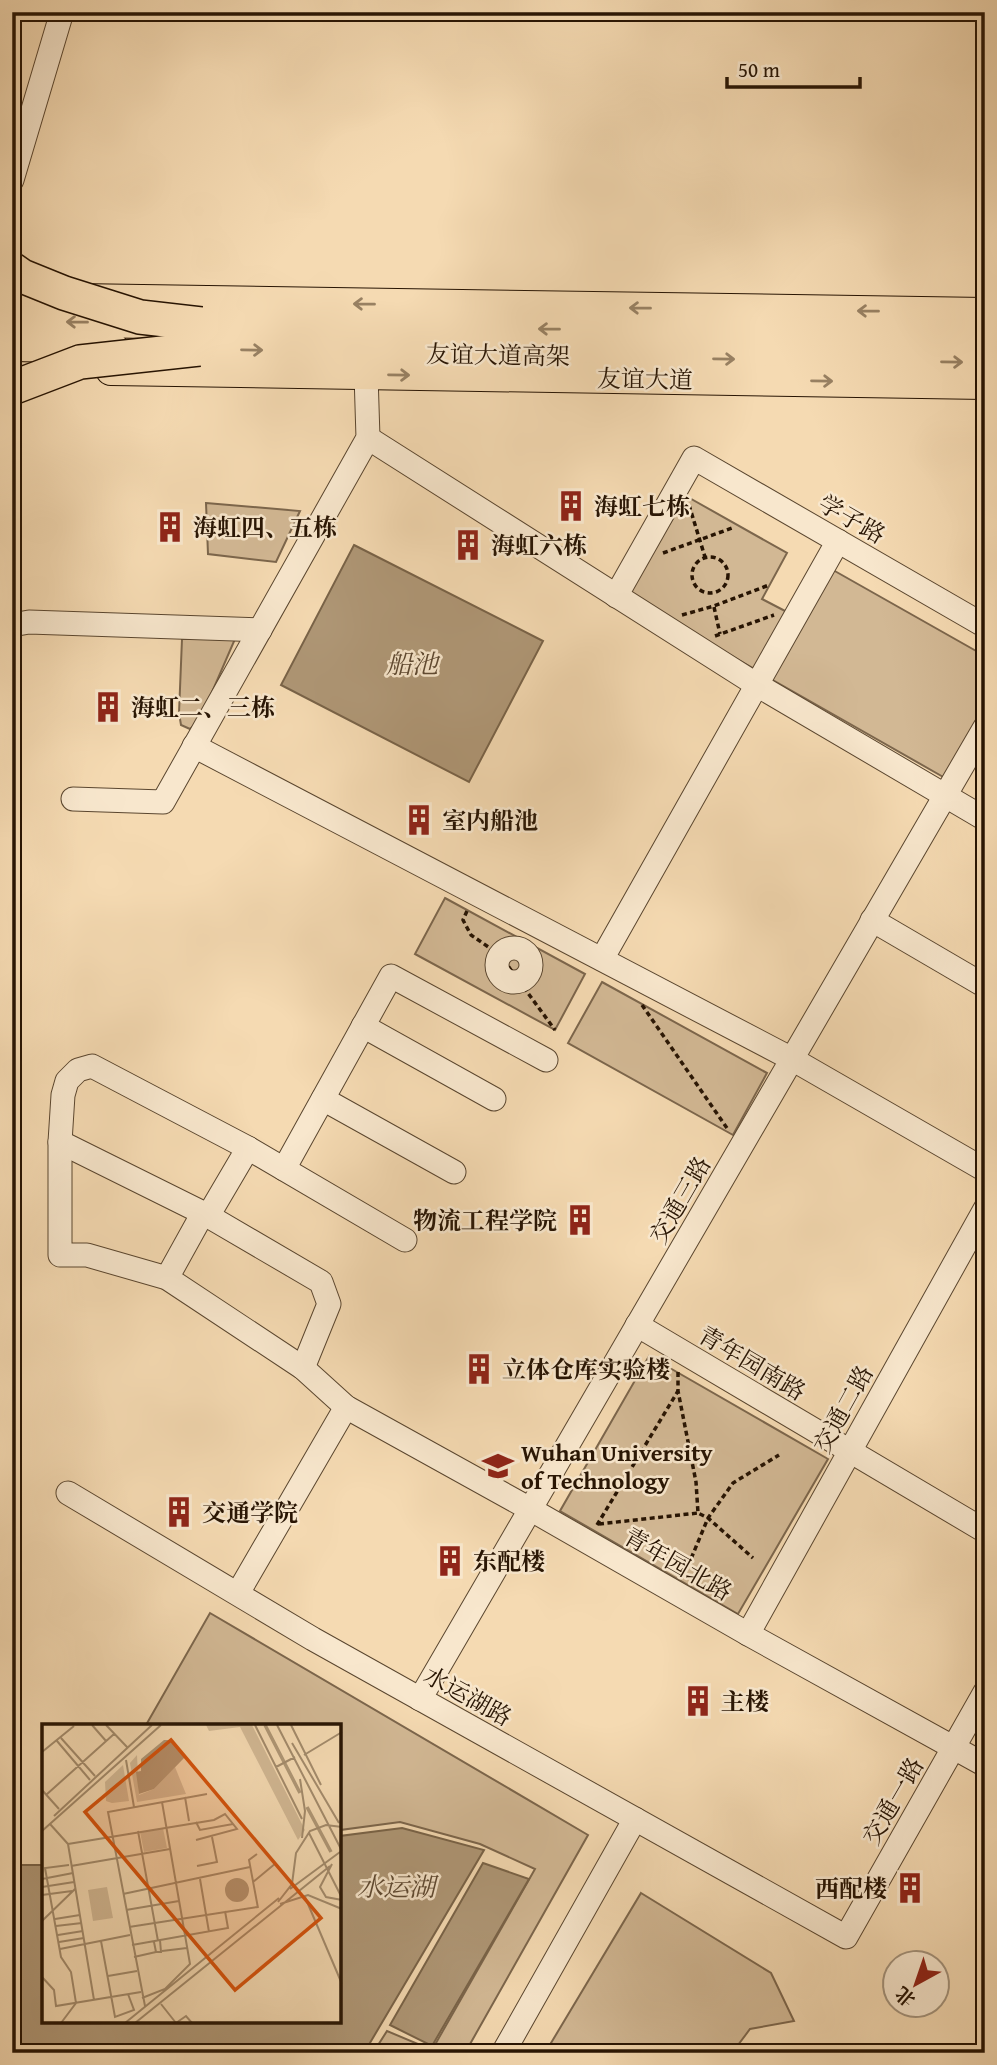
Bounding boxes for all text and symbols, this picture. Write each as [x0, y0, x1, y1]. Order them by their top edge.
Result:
scale bar [727, 46, 860, 90]
text: 50 m [738, 54, 780, 85]
one-way arrow [352, 297, 375, 311]
one-way arrow [629, 301, 652, 315]
one-way arrow [856, 304, 879, 318]
one-way arrow [65, 315, 88, 329]
one-way arrow [538, 323, 561, 336]
street label: 友谊大道高架 [426, 336, 570, 374]
one-way arrow [240, 344, 263, 357]
one-way arrow [713, 352, 736, 365]
one-way arrow [940, 356, 963, 369]
street label: 友谊大道 [597, 361, 693, 397]
one-way arrow [387, 368, 410, 382]
one-way arrow [811, 375, 834, 388]
street label: 学子路 [812, 486, 892, 552]
building icon: 海虹七栋 [554, 489, 588, 523]
place label: 海虹七栋 [594, 489, 690, 524]
building icon: 海虹四、五栋 [153, 510, 187, 544]
place label: 海虹四、五栋 [193, 510, 337, 545]
building icon: 海虹六栋 [451, 528, 485, 562]
place label: 海虹六栋 [491, 528, 587, 563]
water label: 船池 [386, 644, 441, 683]
building icon: 海虹二、三栋 [91, 690, 125, 724]
place label: 海虹二、三栋 [131, 690, 275, 725]
building icon: 室内船池 [402, 803, 436, 837]
place label: 室内船池 [442, 803, 538, 838]
street label: 交通三路 [641, 1150, 719, 1250]
place label: 物流工程学院 [413, 1203, 557, 1238]
building icon: 物流工程学院 [563, 1203, 597, 1237]
street label: 青年园南路 [692, 1317, 812, 1409]
building icon: 立体仓库实验楼 [462, 1352, 496, 1386]
place label: 立体仓库实验楼 [502, 1352, 670, 1387]
street label: 交通二路 [804, 1359, 882, 1459]
place label: Wuhan University of Technology [521, 1435, 713, 1498]
school or university icon: Wuhan University of Technology [481, 1449, 515, 1483]
building icon: 交通学院 [162, 1495, 196, 1529]
place label: 交通学院 [202, 1495, 298, 1530]
street label: 青年园北路 [617, 1519, 739, 1609]
building icon: 东配楼 [433, 1544, 467, 1578]
place label: 东配楼 [473, 1544, 545, 1579]
street label: 水运湖路 [418, 1657, 518, 1735]
building icon: 主楼 [681, 1684, 715, 1718]
place label: 主楼 [721, 1684, 769, 1719]
inset map [42, 1724, 341, 2023]
street label: 交通一路 [854, 1751, 932, 1851]
water label: 水运湖 [357, 1867, 439, 1906]
place label: 西配楼 [815, 1871, 887, 1906]
building icon: 西配楼 [893, 1871, 927, 1905]
north arrow [881, 1950, 951, 2020]
text: 北 [889, 1980, 921, 2014]

